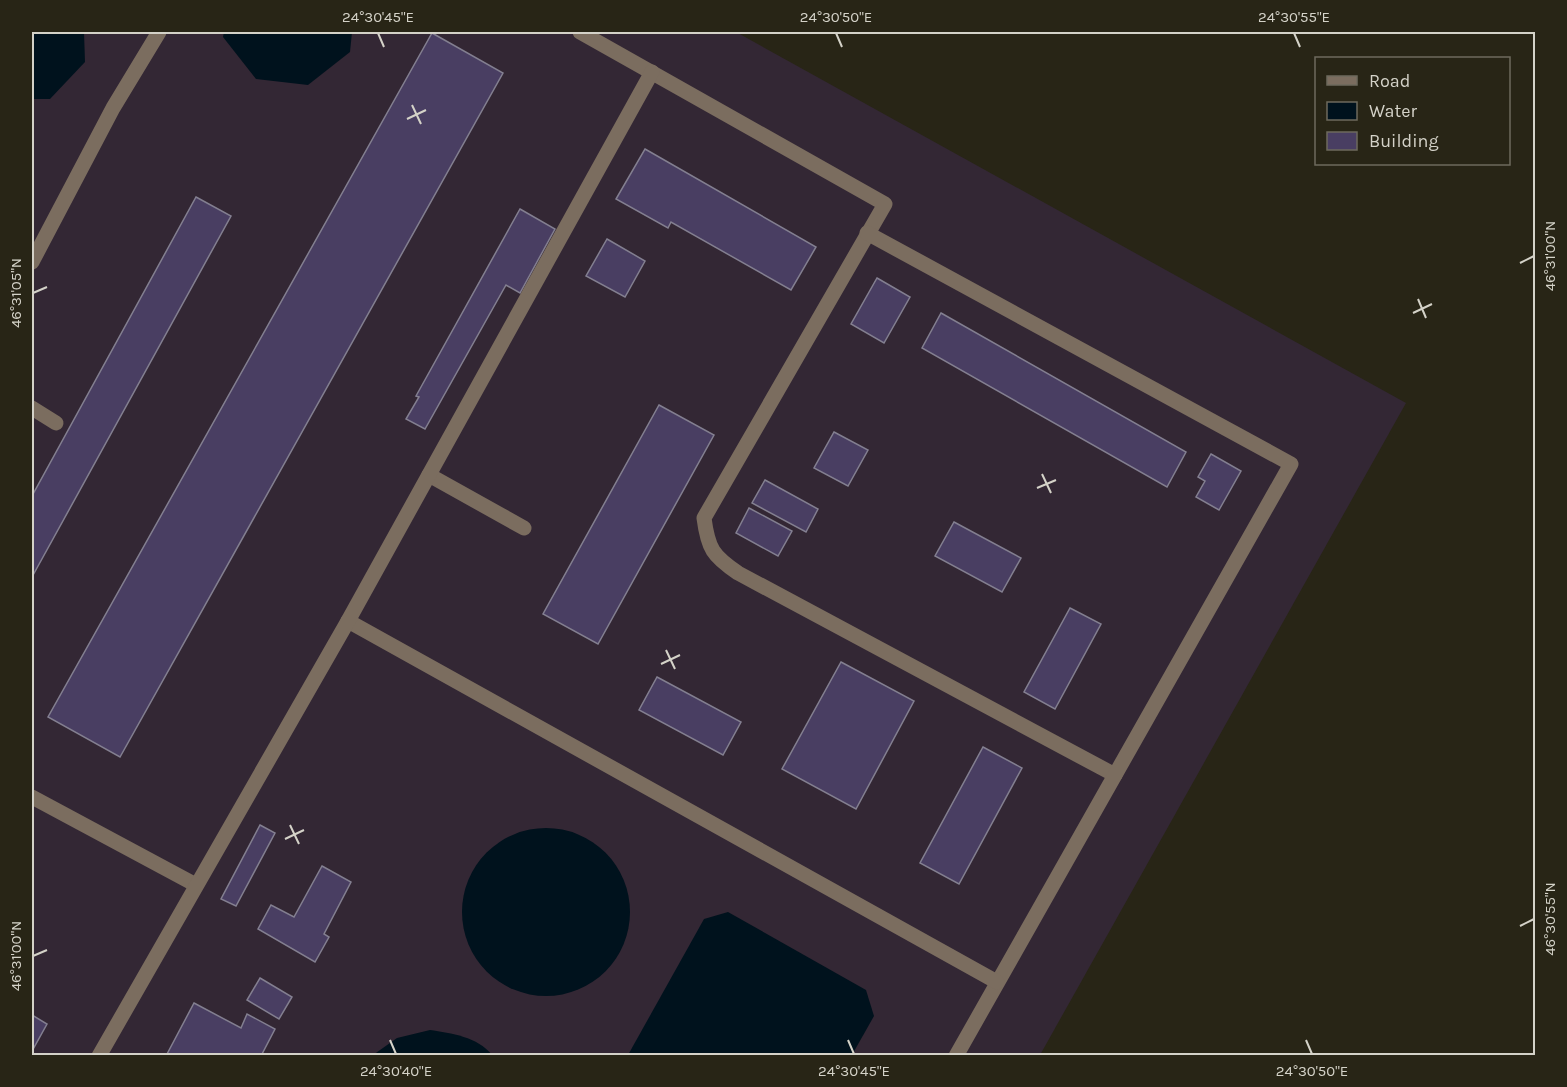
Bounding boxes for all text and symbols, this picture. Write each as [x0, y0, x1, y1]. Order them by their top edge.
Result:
text: 24°30'45"E [342, 8, 414, 26]
text: 24°30'50"E [800, 8, 872, 26]
text: 24°30'55"E [1258, 8, 1330, 26]
legend [1315, 57, 1510, 165]
text: Road [1369, 70, 1410, 92]
text: Water [1369, 100, 1417, 122]
text: Building [1369, 130, 1439, 152]
text: 46°31'00"N [1541, 221, 1559, 291]
text: 46°31'05"N [7, 258, 25, 328]
text: 46°30'55"N [1541, 882, 1559, 956]
text: 46°31'00"N [7, 921, 25, 991]
text: 24°30'40"E [360, 1062, 432, 1080]
text: 24°30'45"E [818, 1062, 890, 1080]
text: 24°30'50"E [1276, 1062, 1348, 1080]

